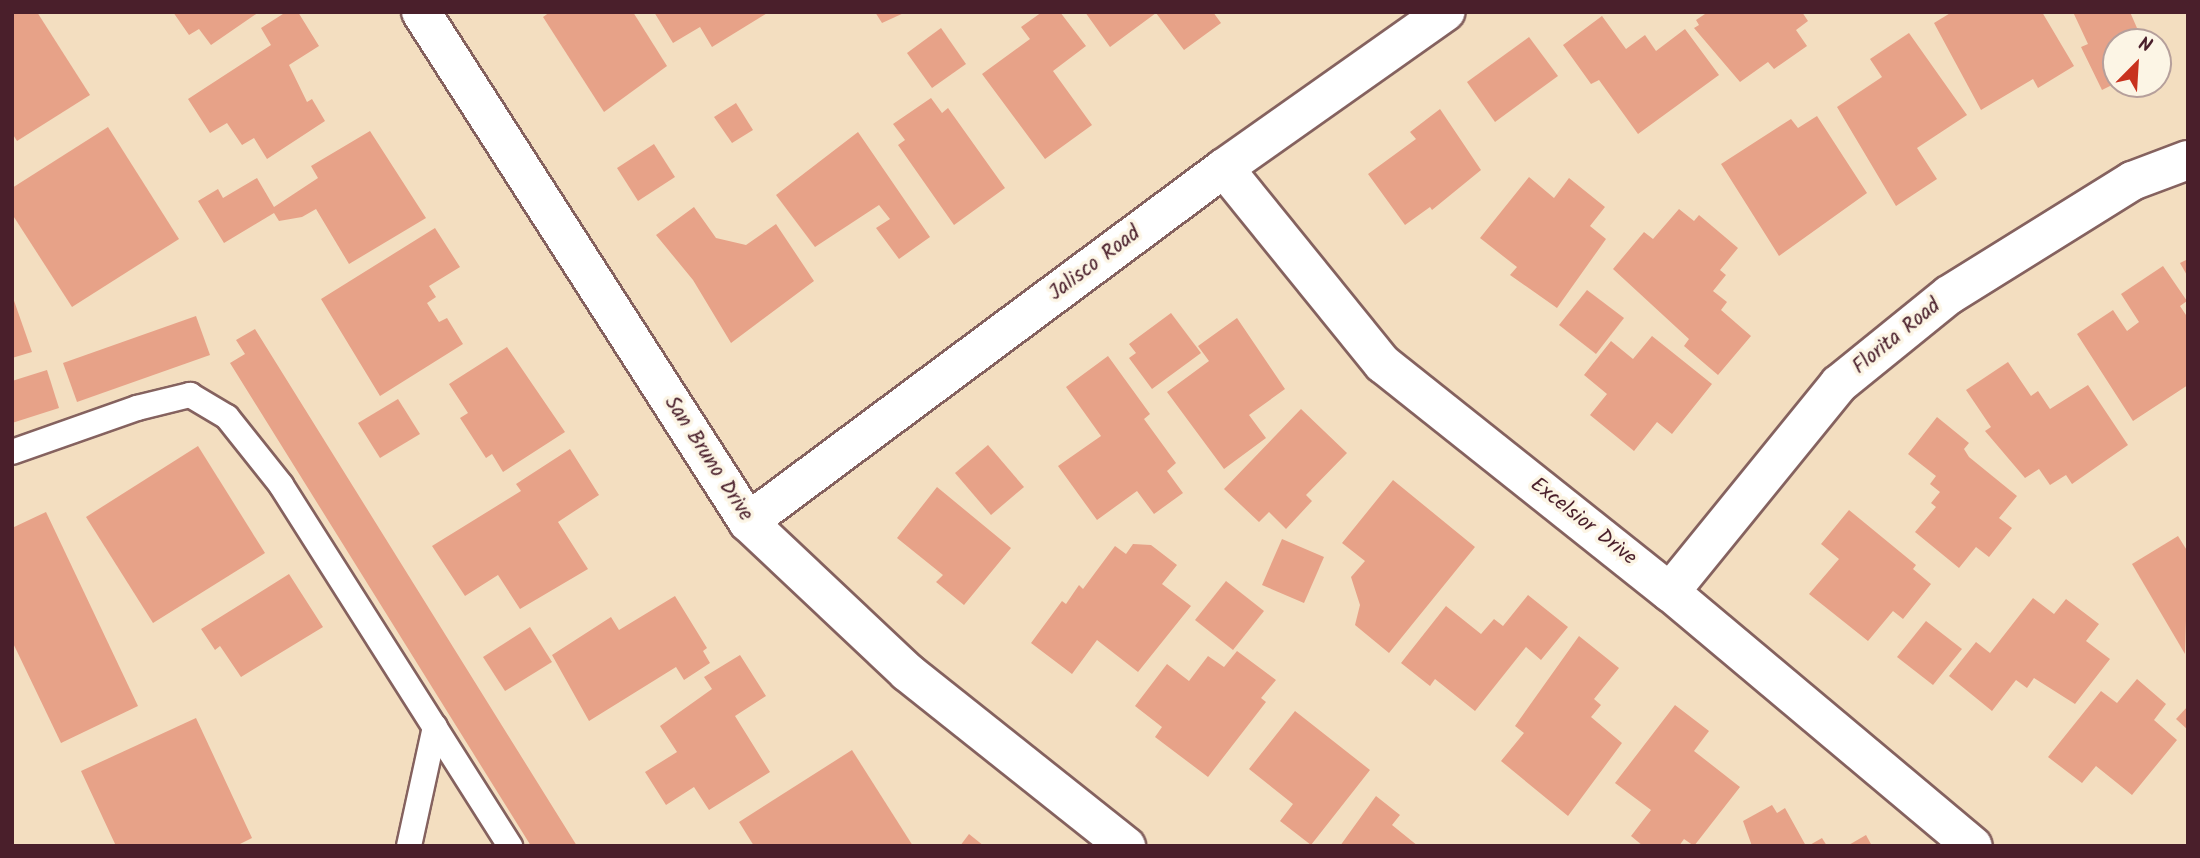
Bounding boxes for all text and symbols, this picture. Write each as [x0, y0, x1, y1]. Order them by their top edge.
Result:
north arrow [2102, 28, 2172, 98]
text: N [2133, 29, 2156, 62]
street label: Jalisco Road [1044, 221, 1146, 307]
street label: Florita Road [1848, 294, 1946, 380]
street label: San Bruno Drive [658, 392, 758, 526]
street label: Excelsior Drive [1525, 473, 1641, 571]

